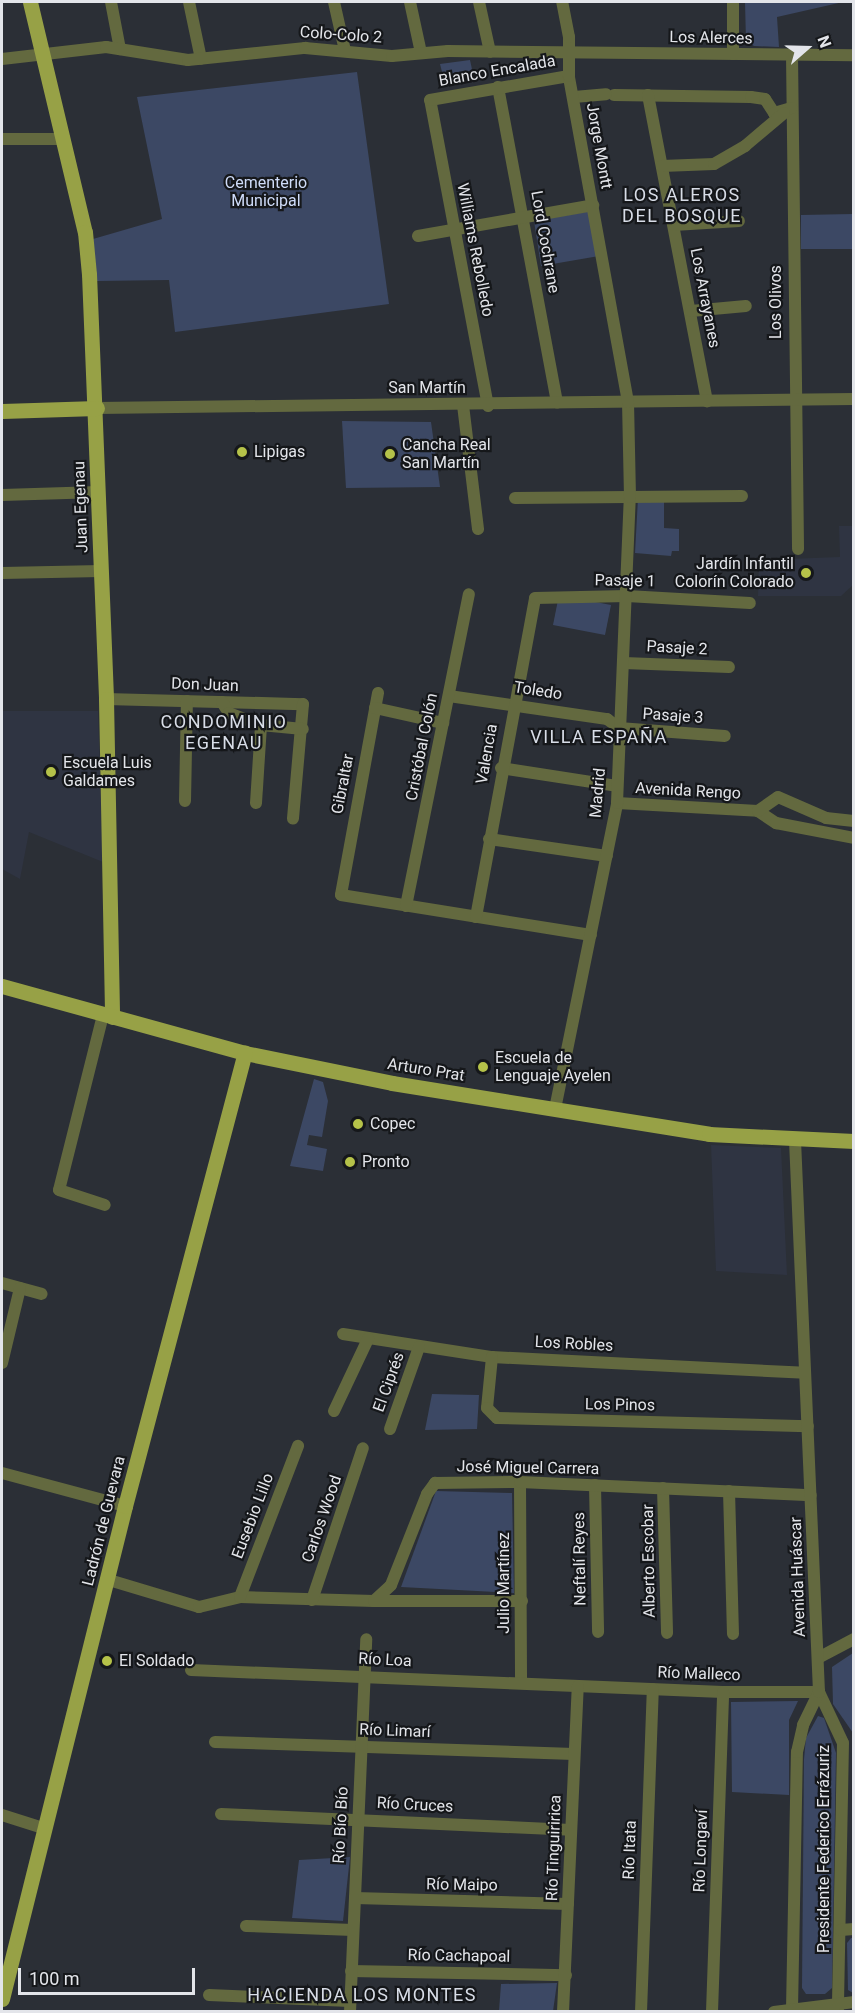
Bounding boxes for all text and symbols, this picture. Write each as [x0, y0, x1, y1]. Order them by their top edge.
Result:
north arrow [777, 18, 837, 78]
street label: Colo-Colo 2 [299, 23, 383, 47]
street label: Los Alerces [669, 28, 753, 48]
text: N [814, 33, 835, 50]
street label: Blanco Encalada [437, 51, 557, 91]
street label: Jorge Montt [582, 101, 616, 191]
park label: Cementerio Municipal [225, 173, 307, 211]
street label: Williams Rebolledo [453, 182, 497, 318]
district label: LOS ALEROS DEL BOSQUE [622, 185, 742, 228]
street label: Lord Cochrane [527, 189, 563, 295]
street label: Los Arrayanes [686, 246, 724, 350]
street label: Los Olivos [766, 265, 786, 339]
street label: San Martín [388, 378, 466, 398]
place label: Cancha Real San Martín [402, 435, 491, 473]
place label: Lipigas [254, 442, 305, 462]
marker: Lipigas [235, 445, 249, 459]
marker: Cancha Real San Martín [383, 447, 397, 461]
street label: Juan Egenau [70, 461, 92, 553]
place label: Jardín Infantil Colorín Colorado [675, 554, 794, 592]
marker: Jardín Infantil Colorín Colorado [799, 566, 813, 580]
street label: Pasaje 1 [594, 571, 656, 591]
street label: Pasaje 2 [646, 637, 708, 659]
street label: Don Juan [171, 674, 239, 696]
street label: Toledo [513, 678, 563, 704]
street label: Cristóbal Colón [402, 692, 442, 802]
street label: Pasaje 3 [642, 704, 704, 728]
district label: CONDOMINIO EGENAU [161, 712, 287, 754]
street label: Valencia [472, 722, 502, 786]
district label: VILLA ESPAÑA [530, 726, 668, 748]
street label: Gibraltar [328, 752, 358, 816]
place label: Escuela Luis Galdames [63, 753, 152, 791]
marker: Escuela Luis Galdames [44, 765, 58, 779]
street label: Madrid [586, 767, 610, 819]
street label: Avenida Rengo [635, 779, 741, 803]
place label: Escuela de Lenguaje Ayelen [495, 1048, 611, 1086]
street label: Arturo Prat [386, 1054, 466, 1086]
marker: Escuela de Lenguaje Ayelen [476, 1060, 490, 1074]
place label: Copec [370, 1114, 415, 1134]
marker: Copec [351, 1117, 365, 1131]
place label: Pronto [362, 1152, 410, 1172]
marker: Pronto [343, 1155, 357, 1169]
street label: Los Robles [534, 1332, 614, 1356]
street label: El Ciprés [369, 1349, 409, 1415]
street label: Los Pinos [585, 1395, 655, 1415]
street label: Ladrón de Guevara [79, 1454, 129, 1588]
street label: José Miguel Carrera [456, 1457, 600, 1479]
street label: Eusebio Lillo [228, 1471, 278, 1561]
street label: Carlos Wood [298, 1473, 346, 1565]
street label: Alberto Escobar [638, 1504, 660, 1618]
street label: Neftalí Reyes [570, 1512, 590, 1606]
street label: Avenida Huáscar [786, 1517, 810, 1637]
street label: Julio Martínez [494, 1532, 514, 1634]
street label: Río Loa [358, 1649, 412, 1671]
place label: El Soldado [119, 1651, 194, 1671]
marker: El Soldado [100, 1654, 114, 1668]
street label: Río Malleco [657, 1663, 741, 1685]
street label: Río Limarí [359, 1720, 431, 1742]
street label: Presidente Federico Errázuriz [814, 1745, 834, 1953]
street label: Río Bío Bío [329, 1786, 353, 1864]
street label: Río Cruces [376, 1793, 454, 1817]
street label: Río Tinguiririca [543, 1794, 565, 1902]
street label: Río Longaví [690, 1809, 712, 1893]
street label: Río Itata [619, 1820, 641, 1880]
street label: Río Maipo [426, 1875, 498, 1895]
street label: Río Cachapoal [408, 1946, 510, 1966]
scale bar [21, 1956, 198, 1994]
text: 100 m [29, 1968, 80, 1989]
district label: HACIENDA LOS MONTES [247, 1984, 477, 2006]

